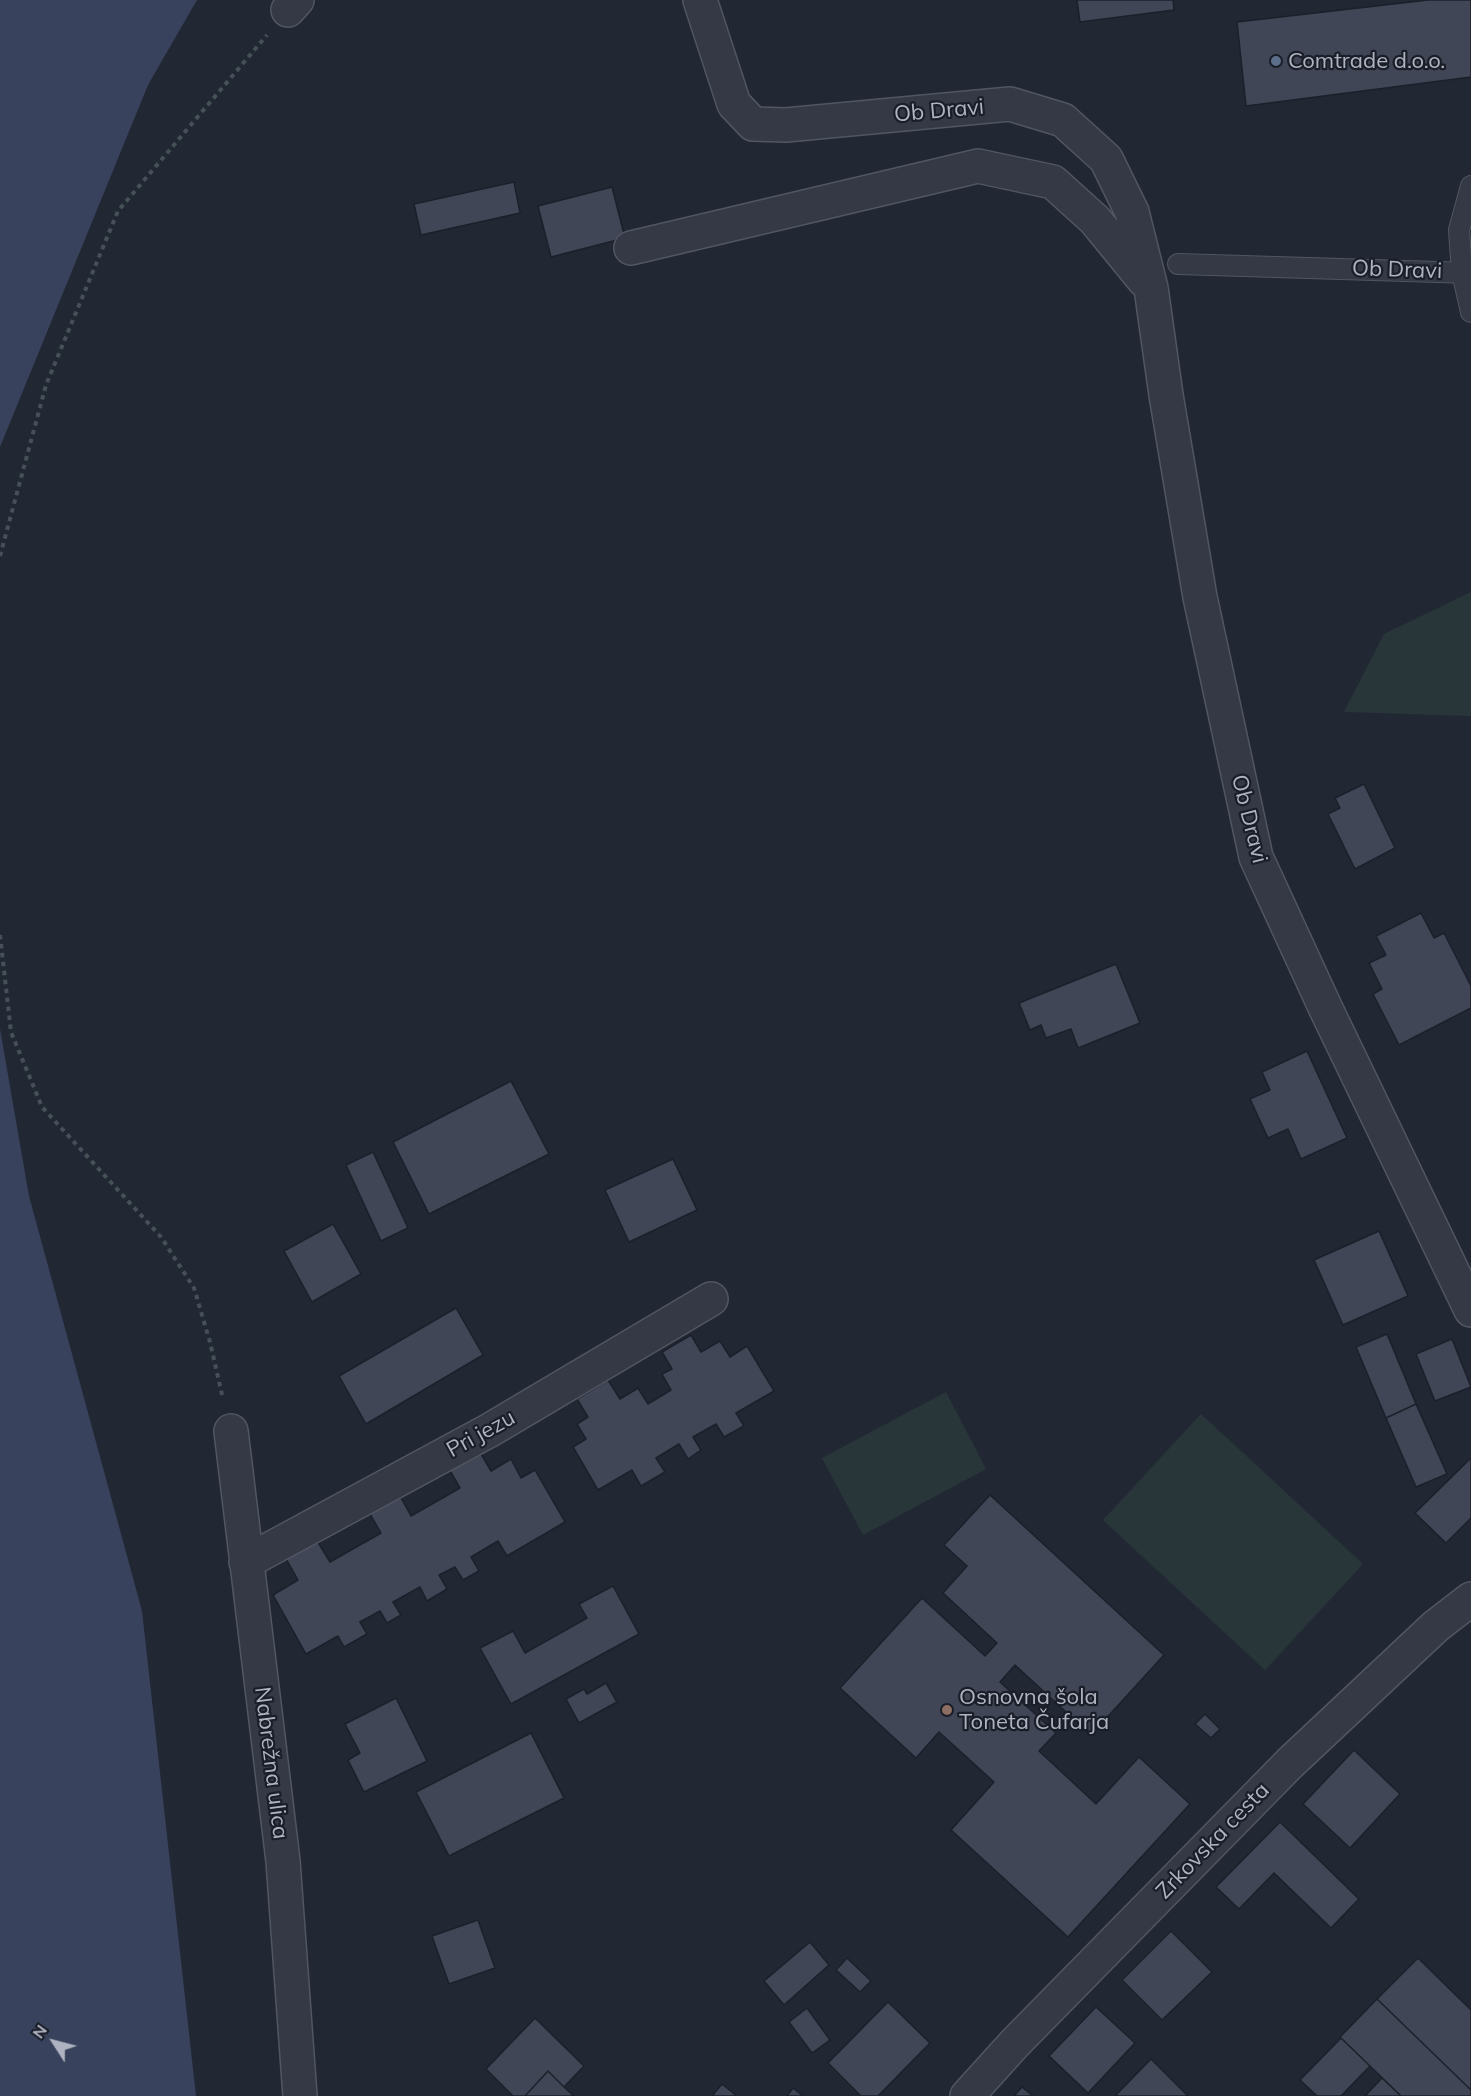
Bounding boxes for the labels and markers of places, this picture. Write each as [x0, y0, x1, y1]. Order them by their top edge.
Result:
place label: Comtrade d.o.o. [1288, 48, 1445, 74]
marker: Comtrade d.o.o. [1269, 54, 1283, 68]
place label: Osnovna šola Toneta Čufarja [959, 1684, 1109, 1736]
marker: Osnovna šola Toneta Čufarja [940, 1703, 954, 1717]

